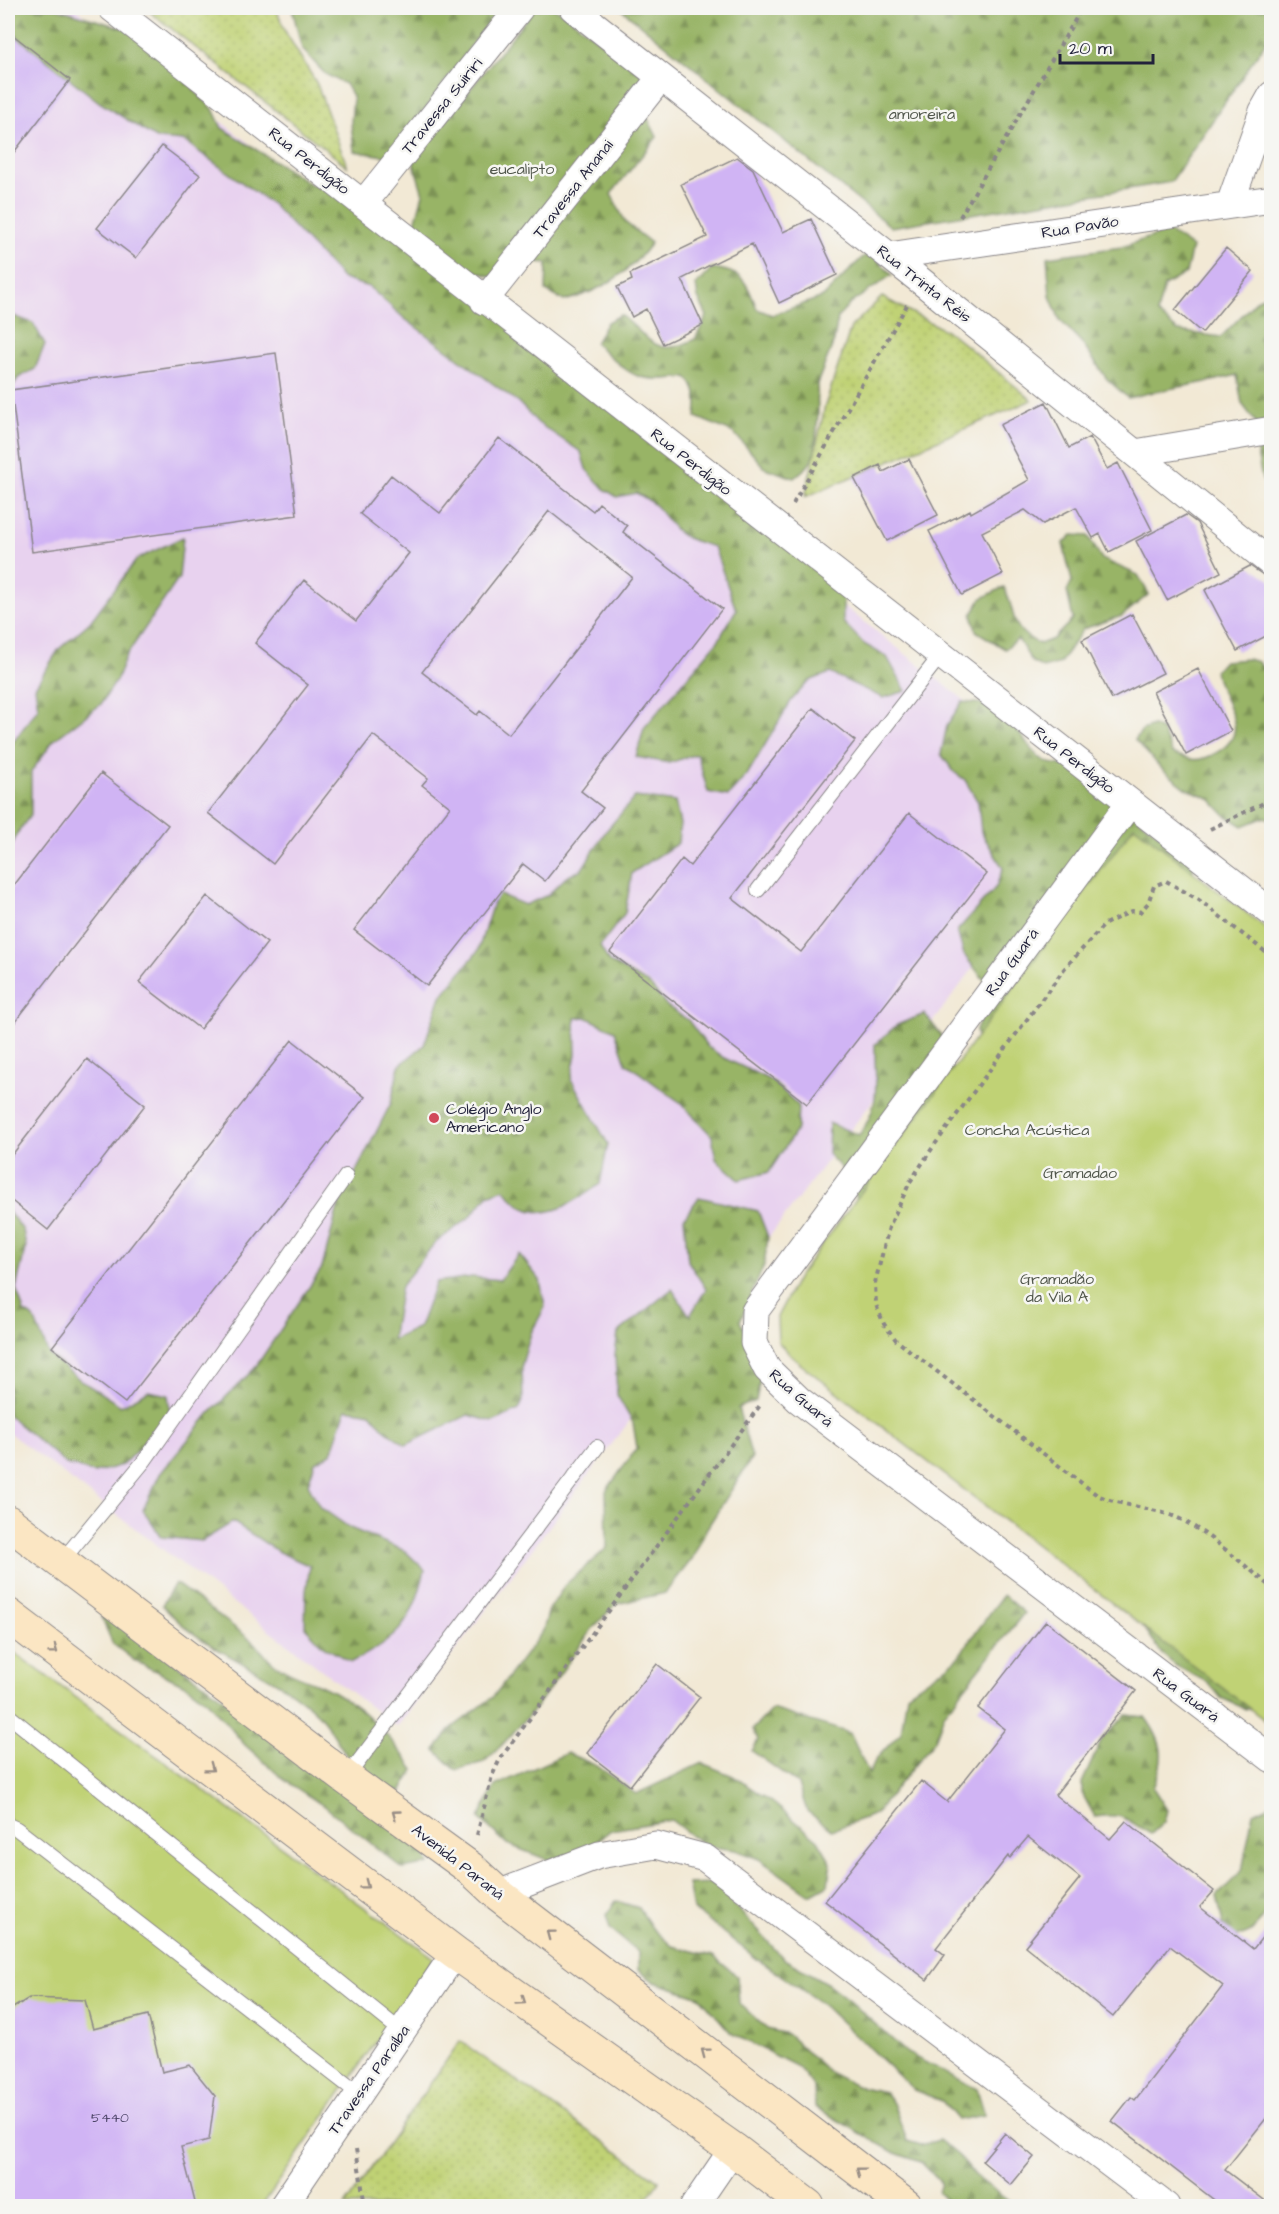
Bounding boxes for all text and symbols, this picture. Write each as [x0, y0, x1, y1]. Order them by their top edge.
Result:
scale bar [1060, 27, 1153, 65]
text: 20 m [1069, 36, 1112, 61]
street label: Travessa Suiriri [396, 53, 488, 159]
park label: amoreira [889, 103, 955, 125]
street label: Rua Perdigão [263, 122, 354, 201]
street label: Travessa Ananai [528, 135, 619, 243]
park label: eucalipto [490, 158, 554, 180]
street label: Rua Pavão [1040, 210, 1120, 244]
street label: Rua Trinta Réis [872, 240, 976, 328]
street label: Rua Perdigão [645, 423, 736, 502]
street label: Rua Perdigão [1028, 721, 1119, 800]
street label: Rua Guará [980, 924, 1044, 1000]
place label: Colégio Anglo Americano [446, 1098, 542, 1138]
marker: Colégio Anglo Americano [427, 1111, 441, 1125]
park label: Concha Acústica [965, 1119, 1089, 1141]
park label: Gramadao [1043, 1162, 1117, 1184]
park label: Gramadão da Vila A [1020, 1268, 1094, 1308]
street label: Rua Guará [764, 1364, 838, 1432]
one-way arrow [48, 1643, 59, 1654]
street label: Rua Guará [1148, 1663, 1224, 1727]
one-way arrow [203, 1760, 214, 1771]
one-way arrow [391, 1811, 402, 1822]
street label: Avenida Paraná [407, 1819, 509, 1905]
one-way arrow [359, 1878, 370, 1889]
one-way arrow [546, 1930, 557, 1941]
one-way arrow [516, 1994, 527, 2005]
street label: Travessa Paraíba [323, 2021, 415, 2139]
one-way arrow [700, 2049, 711, 2060]
house number: 5440 [91, 2108, 129, 2128]
one-way arrow [855, 2167, 866, 2178]

